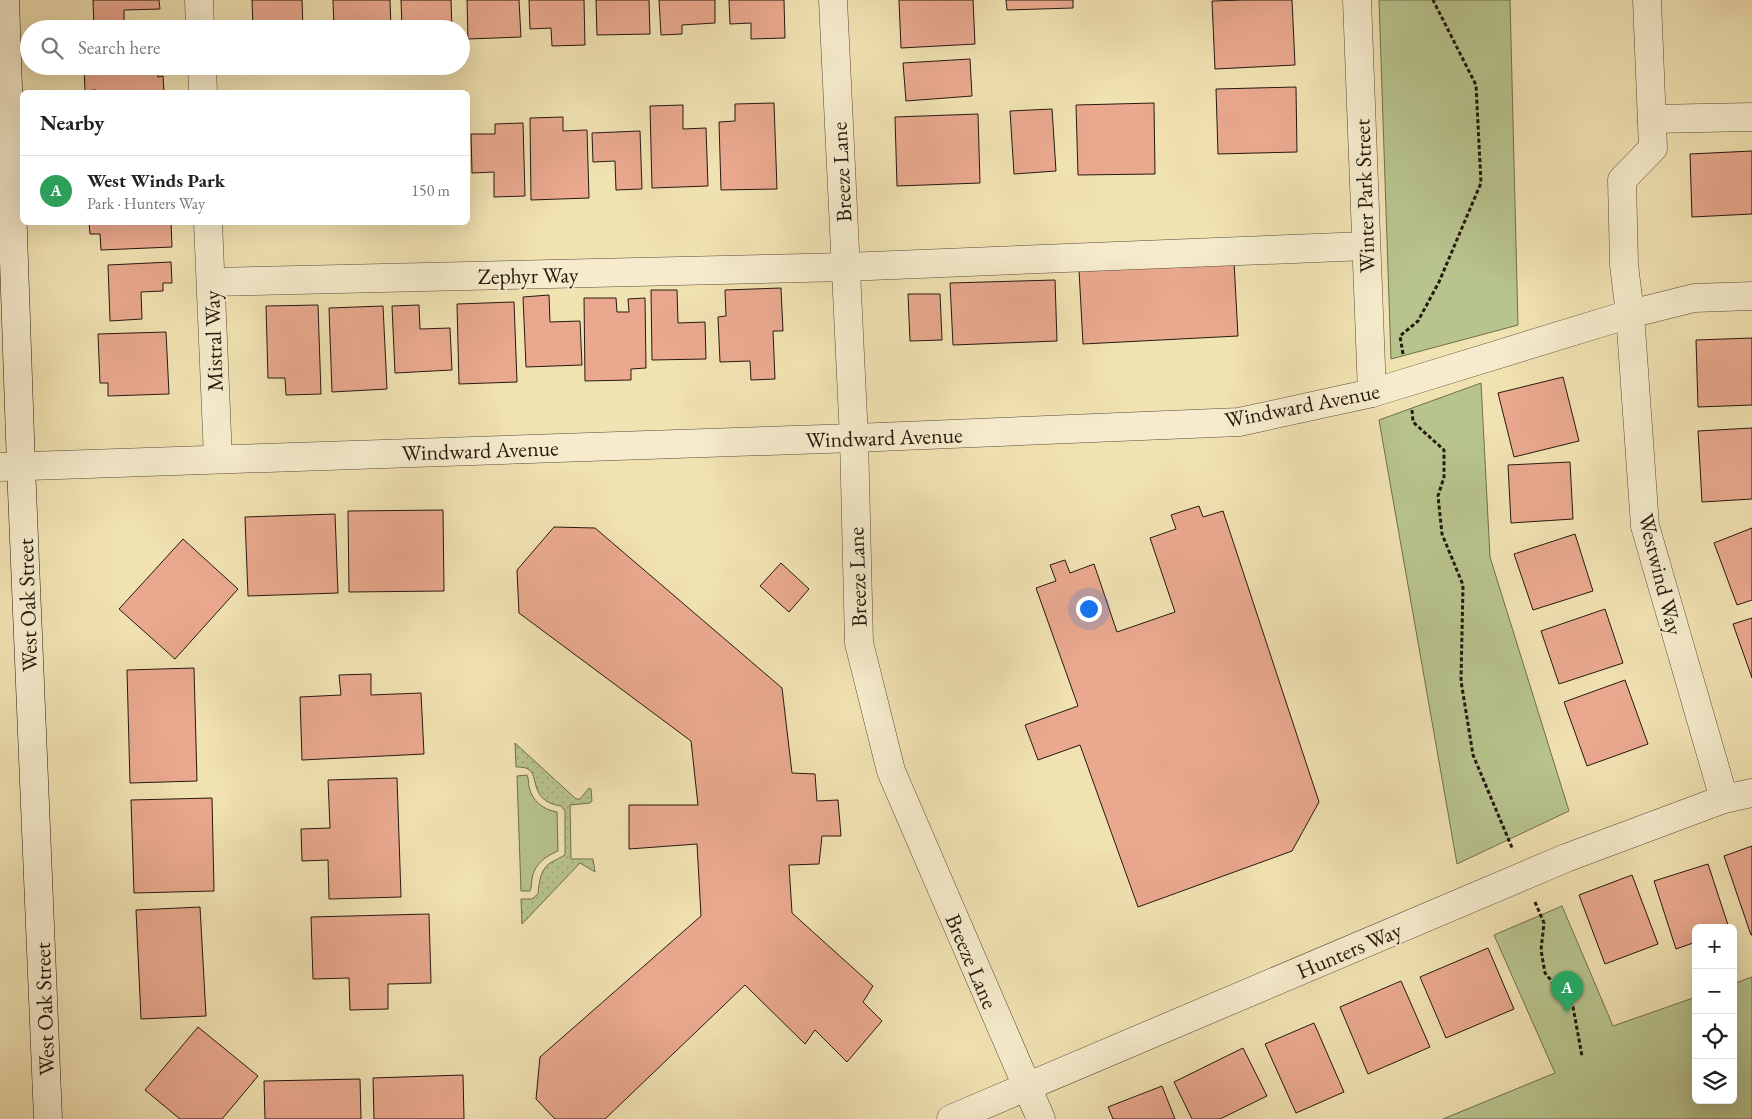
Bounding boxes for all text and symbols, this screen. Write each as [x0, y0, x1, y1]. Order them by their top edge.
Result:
search box [20, 20, 470, 75]
icon: search [38, 34, 66, 62]
text: Search here [78, 35, 160, 60]
text: Nearby [40, 109, 104, 136]
street label: Winter Park Street [1347, 118, 1382, 274]
street label: Breeze Lane [824, 121, 859, 223]
text: West Winds Park [87, 168, 225, 193]
text: A [50, 180, 62, 201]
text: 150 m [411, 180, 450, 201]
text: Park · Hunters Way [87, 193, 205, 214]
street label: Zephyr Way [477, 260, 579, 291]
street label: Mistral Way [197, 290, 230, 392]
street label: Windward Avenue [1222, 376, 1383, 435]
street label: Windward Avenue [805, 420, 964, 455]
street label: Windward Avenue [401, 433, 560, 468]
street label: Westwind Way [1631, 510, 1690, 638]
street label: Breeze Lane [841, 526, 874, 628]
street label: West Oak Street [11, 538, 44, 672]
your location [1076, 596, 1102, 622]
street label: Breeze Lane [939, 909, 1005, 1013]
street label: Hunters Way [1292, 915, 1407, 986]
map controls [1692, 924, 1737, 1104]
button: + [1692, 924, 1737, 969]
street label: West Oak Street [28, 942, 61, 1076]
button: − [1692, 969, 1737, 1014]
pin: A [1551, 971, 1583, 1012]
button: locate [1692, 1014, 1737, 1059]
button: layers [1692, 1059, 1737, 1104]

